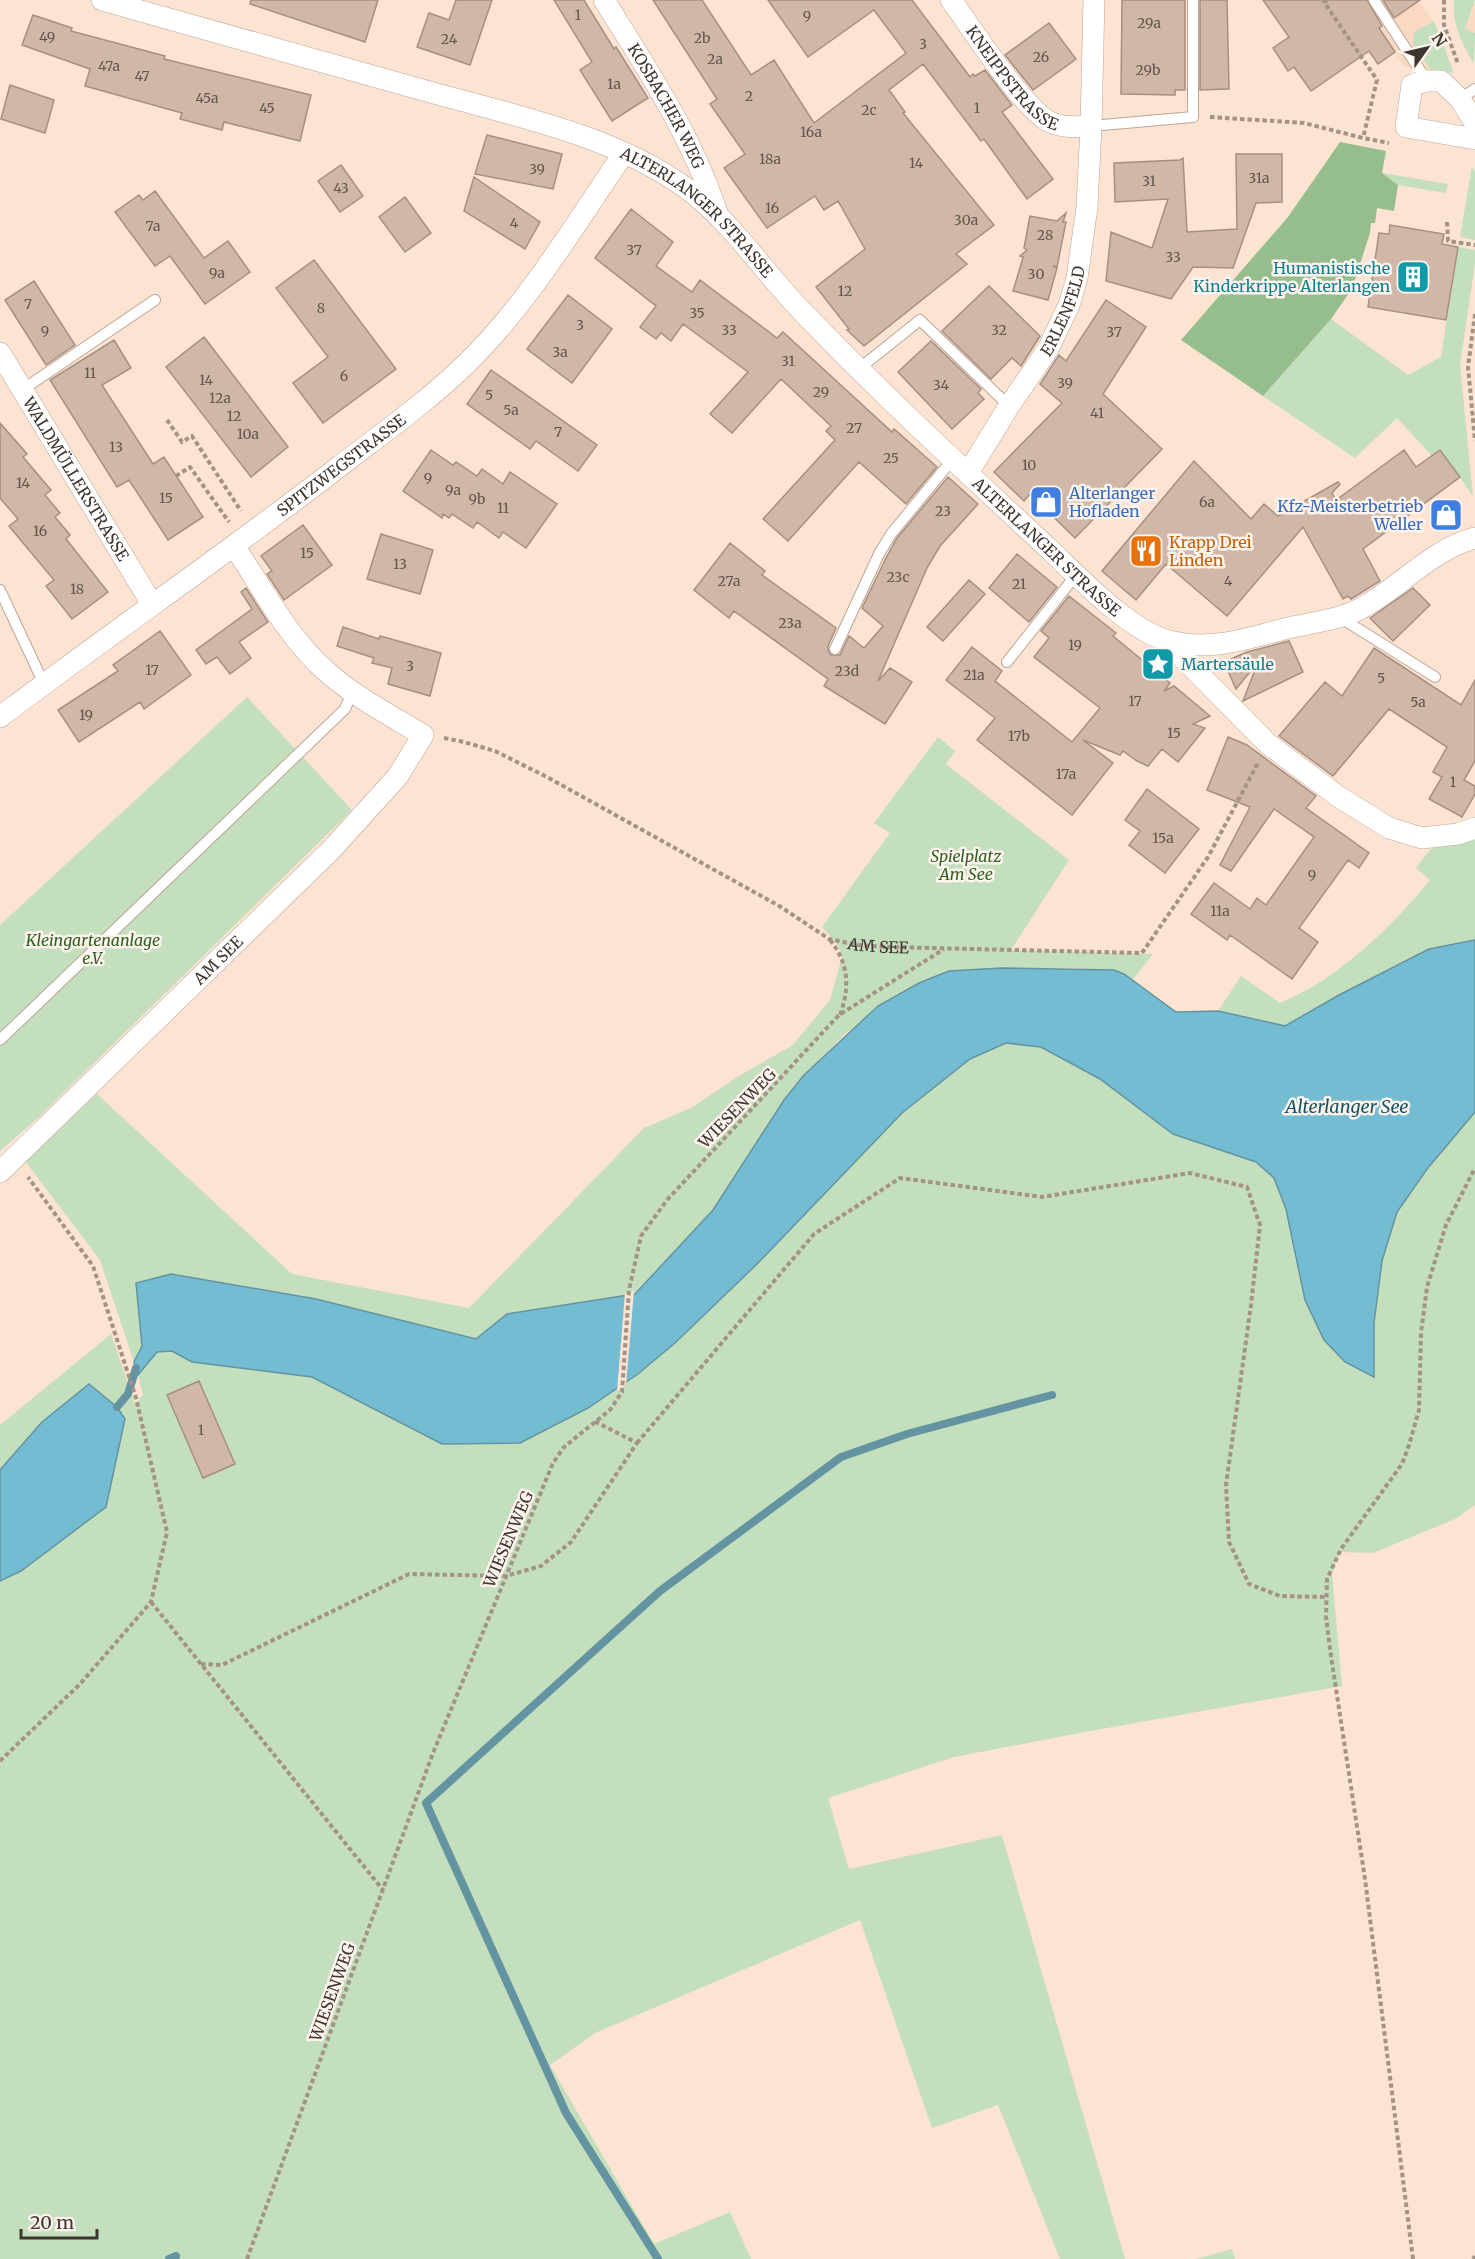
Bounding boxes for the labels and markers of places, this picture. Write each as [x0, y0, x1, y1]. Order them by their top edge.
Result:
place label: Humanistische Kinderkrippe Alterlangen [1193, 258, 1390, 296]
building icon: Humanistische Kinderkrippe Alterlangen [1395, 259, 1431, 295]
place label: Alterlanger Hofladen [1068, 483, 1155, 521]
shop icon: Alterlanger Hofladen [1028, 484, 1064, 520]
place label: Kfz-Meisterbetrieb Weller [1277, 496, 1423, 534]
shop icon: Kfz-Meisterbetrieb Weller [1428, 497, 1464, 533]
place label: Krapp Drei Linden [1169, 532, 1252, 570]
restaurant icon: Krapp Drei Linden [1128, 533, 1164, 569]
place icon: Martersäule [1140, 646, 1176, 682]
place label: Martersäule [1181, 654, 1274, 674]

